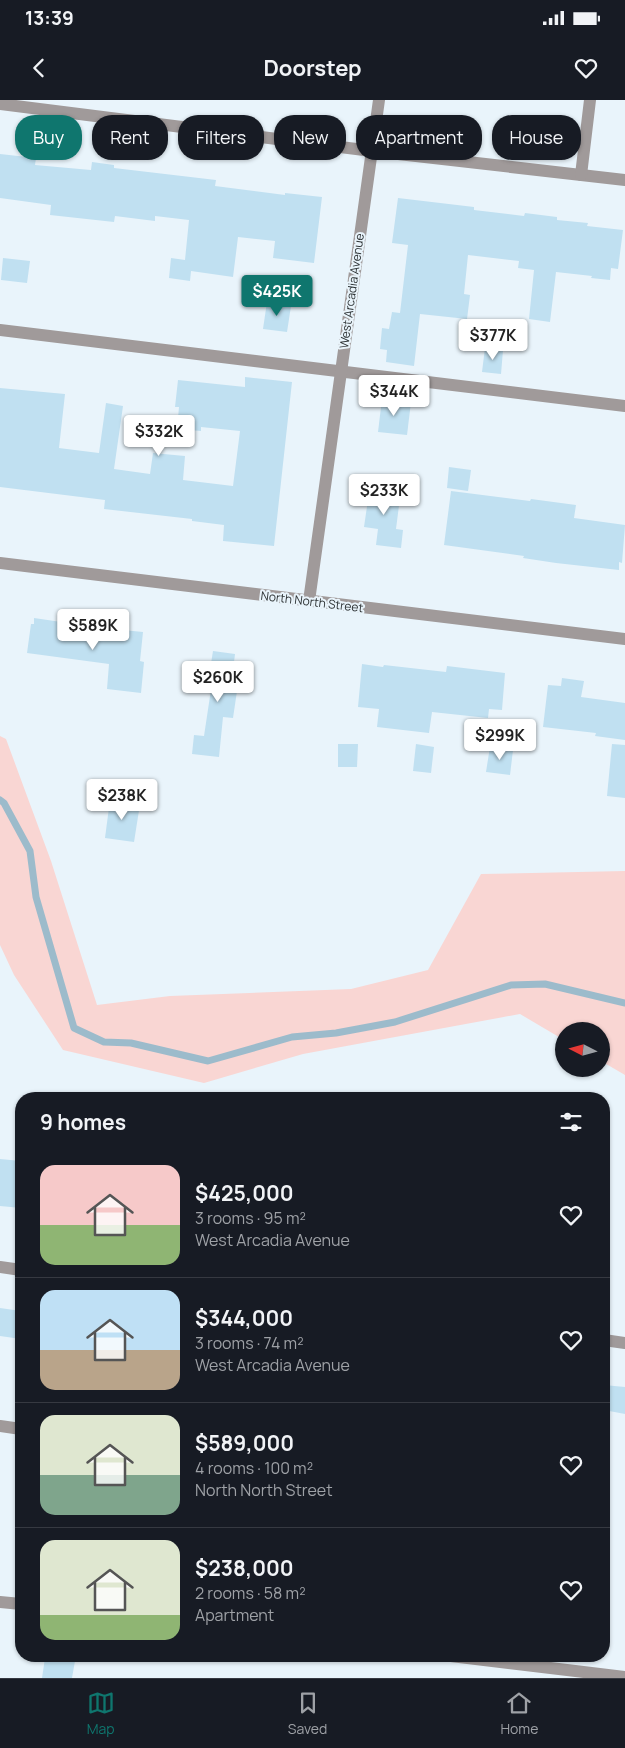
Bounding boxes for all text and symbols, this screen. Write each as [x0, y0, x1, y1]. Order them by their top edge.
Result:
text: 13:39 [25, 5, 74, 31]
text: Doorstep [263, 53, 362, 83]
icon: back [25, 54, 53, 82]
icon: heart [572, 54, 600, 82]
chip: Buy [15, 115, 82, 160]
chip: Rent [92, 115, 168, 160]
chip: Filters [178, 115, 264, 160]
chip: New [274, 115, 346, 160]
chip: Apartment [356, 115, 482, 160]
chip: House [492, 115, 581, 160]
street label: West Arcadia Avenue [335, 232, 368, 350]
pin: $425K [242, 274, 312, 317]
text: $425K [252, 280, 302, 302]
pin: $377K [458, 318, 528, 361]
text: $377K [470, 324, 516, 346]
pin: $344K [359, 374, 429, 417]
text: $344K [370, 380, 418, 402]
pin: $332K [124, 414, 194, 457]
text: $332K [135, 420, 183, 442]
pin: $233K [349, 474, 419, 516]
text: $233K [360, 479, 408, 501]
street label: North North Street [260, 587, 364, 616]
pin: $589K [58, 608, 128, 651]
text: $589K [68, 614, 118, 636]
pin: $260K [183, 660, 253, 703]
text: $260K [193, 666, 243, 688]
pin: $299K [465, 718, 535, 761]
text: $299K [475, 724, 525, 746]
pin: $238K [87, 778, 157, 821]
text: $238K [97, 784, 147, 806]
north arrow [555, 1022, 610, 1078]
map controls [555, 1022, 610, 1077]
text: 9 homes [40, 1108, 126, 1136]
icon: filters [557, 1108, 585, 1136]
text: $425,000 [195, 1179, 294, 1207]
icon: home [80, 1185, 140, 1245]
icon: heart [557, 1201, 585, 1229]
text: 3 rooms · 95 m² [195, 1207, 306, 1229]
text: West Arcadia Avenue [195, 1229, 350, 1251]
text: $344,000 [195, 1304, 293, 1332]
icon: home [80, 1310, 140, 1370]
icon: heart [557, 1326, 585, 1354]
text: 3 rooms · 74 m² [195, 1332, 304, 1354]
text: West Arcadia Avenue [195, 1354, 350, 1376]
text: $589,000 [195, 1429, 294, 1457]
icon: home [80, 1435, 140, 1495]
icon: heart [557, 1451, 585, 1479]
text: 4 rooms · 100 m² [195, 1457, 313, 1479]
text: North North Street [195, 1479, 333, 1501]
text: $238,000 [195, 1554, 294, 1582]
icon: home [80, 1560, 140, 1620]
icon: heart [557, 1576, 585, 1604]
text: 2 rooms · 58 m² [195, 1582, 306, 1604]
text: Apartment [195, 1604, 274, 1626]
tab: Map [87, 1689, 115, 1738]
tab: Saved [288, 1689, 327, 1738]
tab: Home [501, 1689, 538, 1738]

